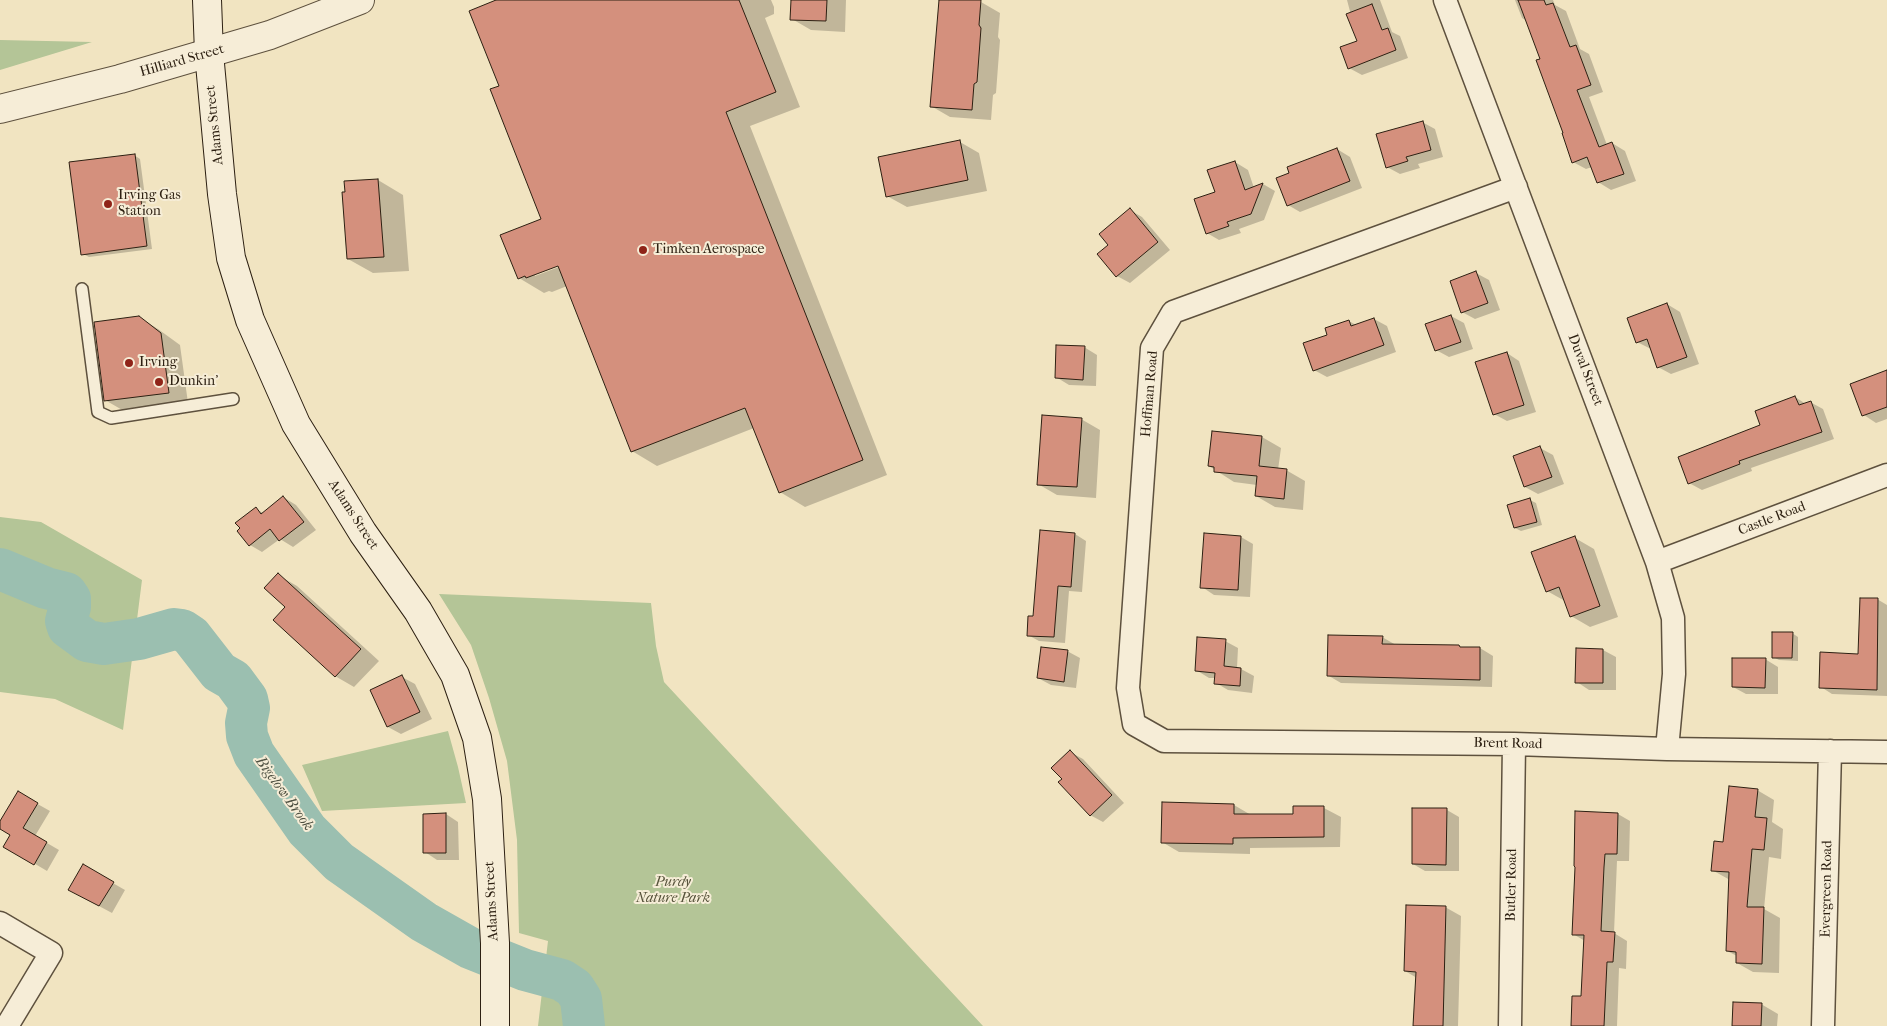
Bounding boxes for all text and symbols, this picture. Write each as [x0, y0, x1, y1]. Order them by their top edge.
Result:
street label: Hilliard Street [138, 41, 226, 81]
street label: Adams Street [202, 84, 228, 166]
place label: Irving Gas Station [118, 188, 181, 220]
marker: Irving Gas Station [102, 198, 114, 210]
place label: Timken Aerospace [653, 242, 764, 258]
marker: Timken Aerospace [637, 244, 649, 256]
street label: Duval Street [1564, 332, 1606, 408]
street label: Hoffman Road [1138, 350, 1162, 438]
place label: Irving [139, 355, 177, 371]
marker: Irving [123, 357, 135, 369]
place label: Dunkin' [169, 374, 218, 390]
marker: Dunkin' [153, 376, 165, 388]
street label: Adams Street [324, 477, 382, 553]
street label: Castle Road [1736, 498, 1808, 540]
street label: Brent Road [1473, 735, 1543, 753]
water label: Bigelow Brook [251, 753, 317, 835]
street label: Evergreen Road [1818, 840, 1836, 938]
street label: Butler Road [1503, 848, 1521, 922]
street label: Adams Street [482, 861, 502, 941]
park label: Purdy Nature Park [636, 875, 710, 908]

